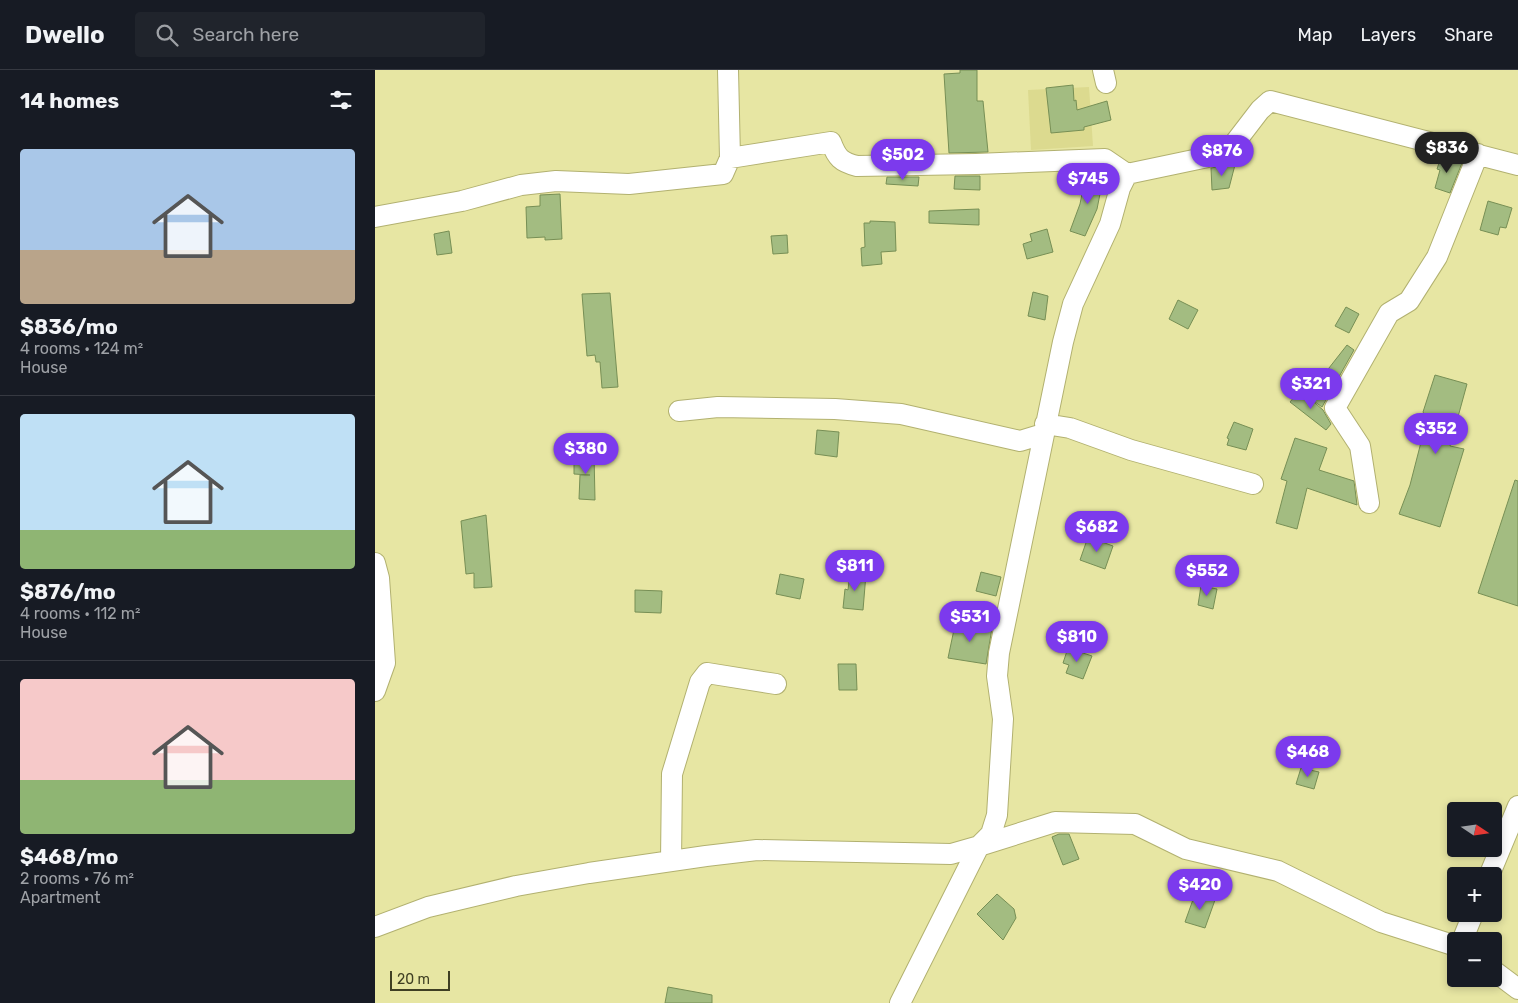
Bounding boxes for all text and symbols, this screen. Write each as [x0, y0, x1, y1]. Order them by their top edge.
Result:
search box [135, 12, 485, 57]
text: Dwello [25, 21, 105, 49]
icon: search [153, 21, 181, 49]
text: Search here [193, 23, 299, 46]
text: Map [1298, 24, 1333, 46]
text: Layers [1361, 24, 1416, 46]
text: Share [1444, 24, 1493, 46]
icon: filters [327, 86, 355, 114]
text: 14 homes [20, 88, 119, 113]
pin: $836 [1417, 132, 1477, 174]
pin: $876 [1192, 134, 1252, 177]
pin: $502 [873, 138, 933, 181]
text: $836 [1426, 138, 1468, 157]
text: $876 [1202, 141, 1242, 160]
text: $502 [882, 145, 924, 164]
pin: $745 [1058, 162, 1118, 205]
text: $745 [1068, 169, 1108, 188]
icon: home [143, 181, 233, 271]
text: $836/mo [20, 314, 118, 339]
text: 4 rooms · 124 m² [20, 339, 143, 358]
text: House [20, 358, 67, 377]
pin: $321 [1281, 368, 1341, 410]
text: $321 [1291, 374, 1331, 393]
pin: $352 [1406, 412, 1466, 455]
text: $352 [1415, 419, 1457, 438]
pin: $380 [556, 432, 616, 475]
text: $380 [565, 439, 607, 458]
icon: home [143, 447, 233, 537]
pin: $682 [1067, 510, 1127, 553]
text: $682 [1076, 517, 1118, 536]
pin: $811 [825, 550, 885, 592]
pin: $552 [1177, 554, 1237, 597]
text: $811 [836, 556, 874, 575]
text: $552 [1186, 561, 1228, 580]
text: $876/mo [20, 579, 116, 604]
pin: $531 [940, 600, 1000, 643]
text: 4 rooms · 112 m² [20, 604, 140, 623]
text: $531 [950, 607, 990, 626]
pin: $810 [1047, 620, 1107, 663]
text: House [20, 623, 67, 642]
text: $810 [1057, 627, 1097, 646]
icon: home [143, 712, 233, 802]
pin: $468 [1278, 736, 1338, 778]
text: $468 [1287, 742, 1329, 761]
north arrow [1447, 802, 1503, 858]
map controls [1447, 802, 1502, 987]
text: $468/mo [20, 844, 118, 869]
button: + [1447, 867, 1502, 922]
pin: $420 [1170, 868, 1230, 911]
text: 2 rooms · 76 m² [20, 869, 134, 888]
text: $420 [1179, 875, 1221, 894]
text: Apartment [20, 888, 100, 907]
button: − [1447, 932, 1502, 987]
scale bar [390, 968, 450, 991]
text: 20 m [397, 971, 430, 988]

